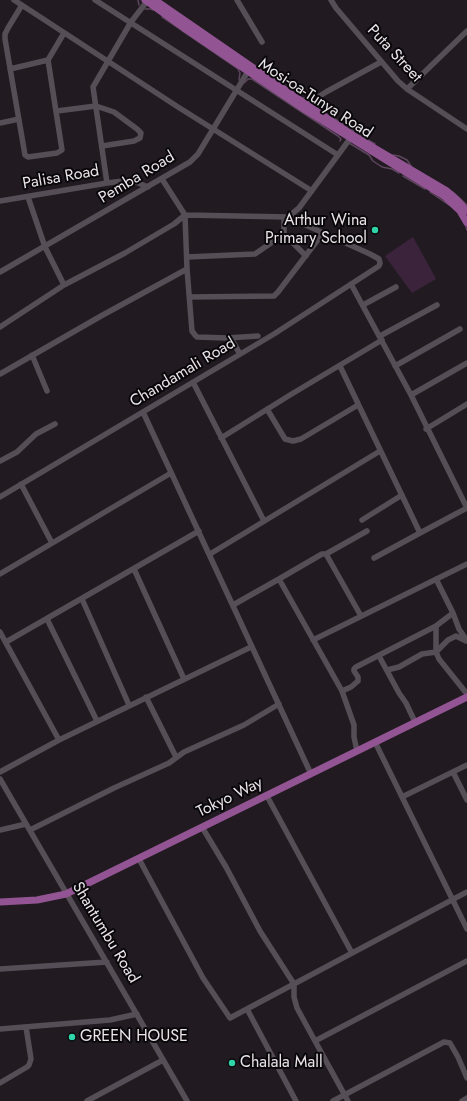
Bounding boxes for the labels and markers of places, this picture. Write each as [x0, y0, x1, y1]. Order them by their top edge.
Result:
place label: Arthur Wina Primary School [265, 211, 367, 249]
marker: Arthur Wina Primary School [370, 225, 380, 235]
place label: GREEN HOUSE [80, 1027, 188, 1047]
marker: GREEN HOUSE [67, 1032, 77, 1042]
place label: Chalala Mall [240, 1053, 323, 1073]
marker: Chalala Mall [227, 1058, 237, 1068]

